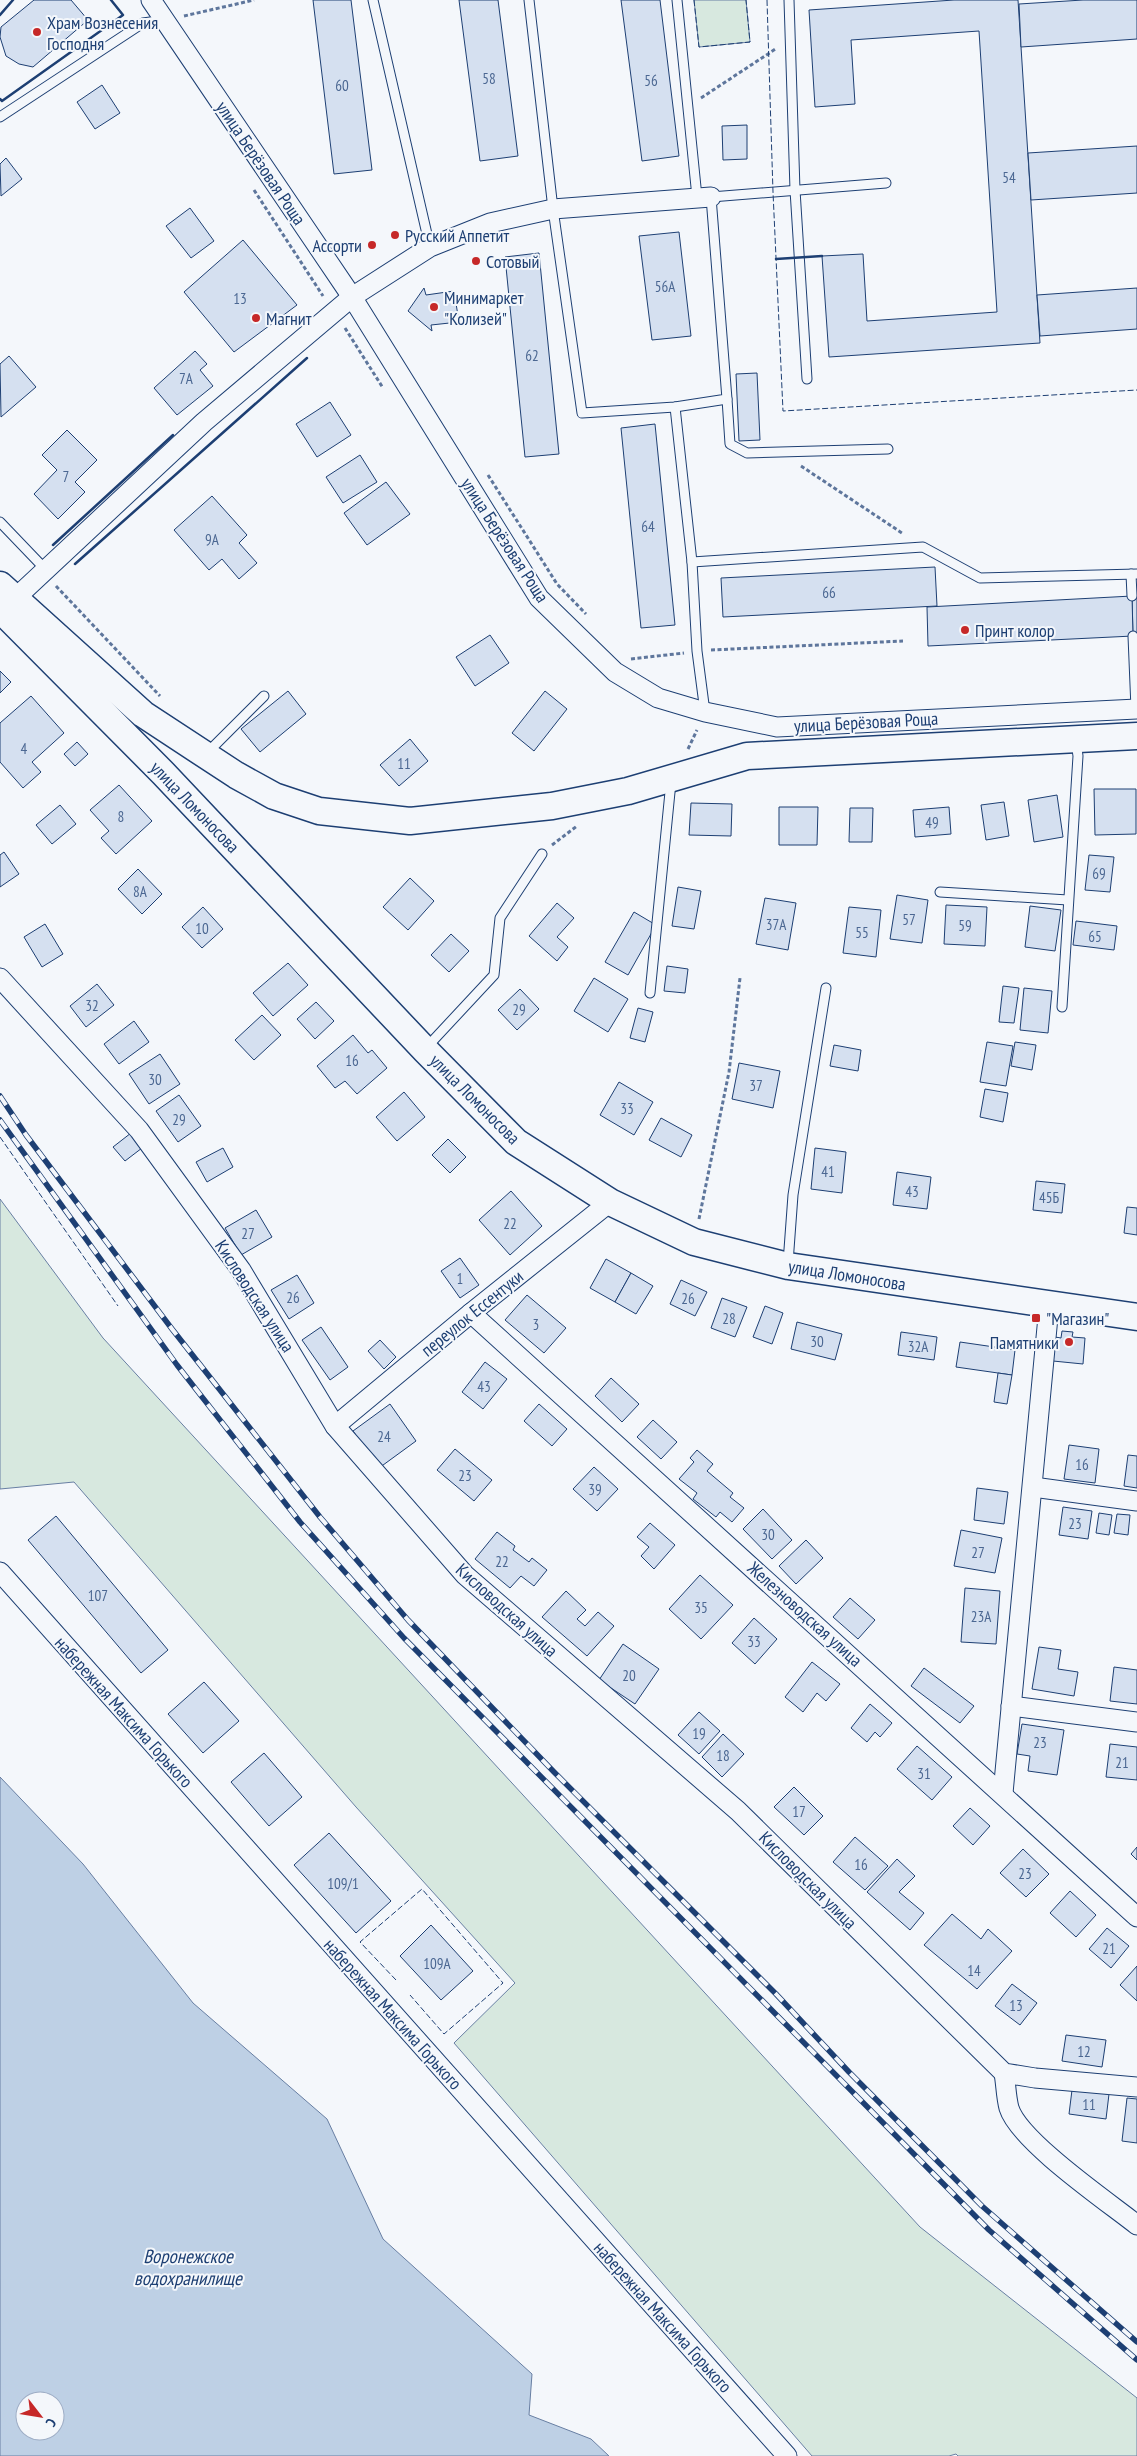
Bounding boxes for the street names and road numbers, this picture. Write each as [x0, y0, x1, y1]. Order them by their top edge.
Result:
street label: улица Берёзовая Роща [211, 97, 311, 229]
street label: улица Берёзовая Роща [456, 473, 554, 607]
street label: улица Берёзовая Роща [793, 707, 939, 737]
street label: улица Ломоносова [146, 756, 244, 858]
street label: улица Ломоносова [425, 1049, 525, 1149]
street label: Кисловодская улица [210, 1236, 300, 1356]
street label: улица Ломоносова [787, 1254, 907, 1296]
street label: переулок Ессентуки [416, 1265, 528, 1361]
street label: Железноводская улица [742, 1556, 867, 1671]
street label: Кисловодская улица [451, 1558, 563, 1662]
street label: набережная Максима Горького [50, 1632, 198, 1793]
street label: Кисловодская улица [754, 1826, 862, 1934]
street label: набережная Максима Горького [319, 1934, 467, 2095]
street label: набережная Максима Горького [589, 2237, 737, 2398]

